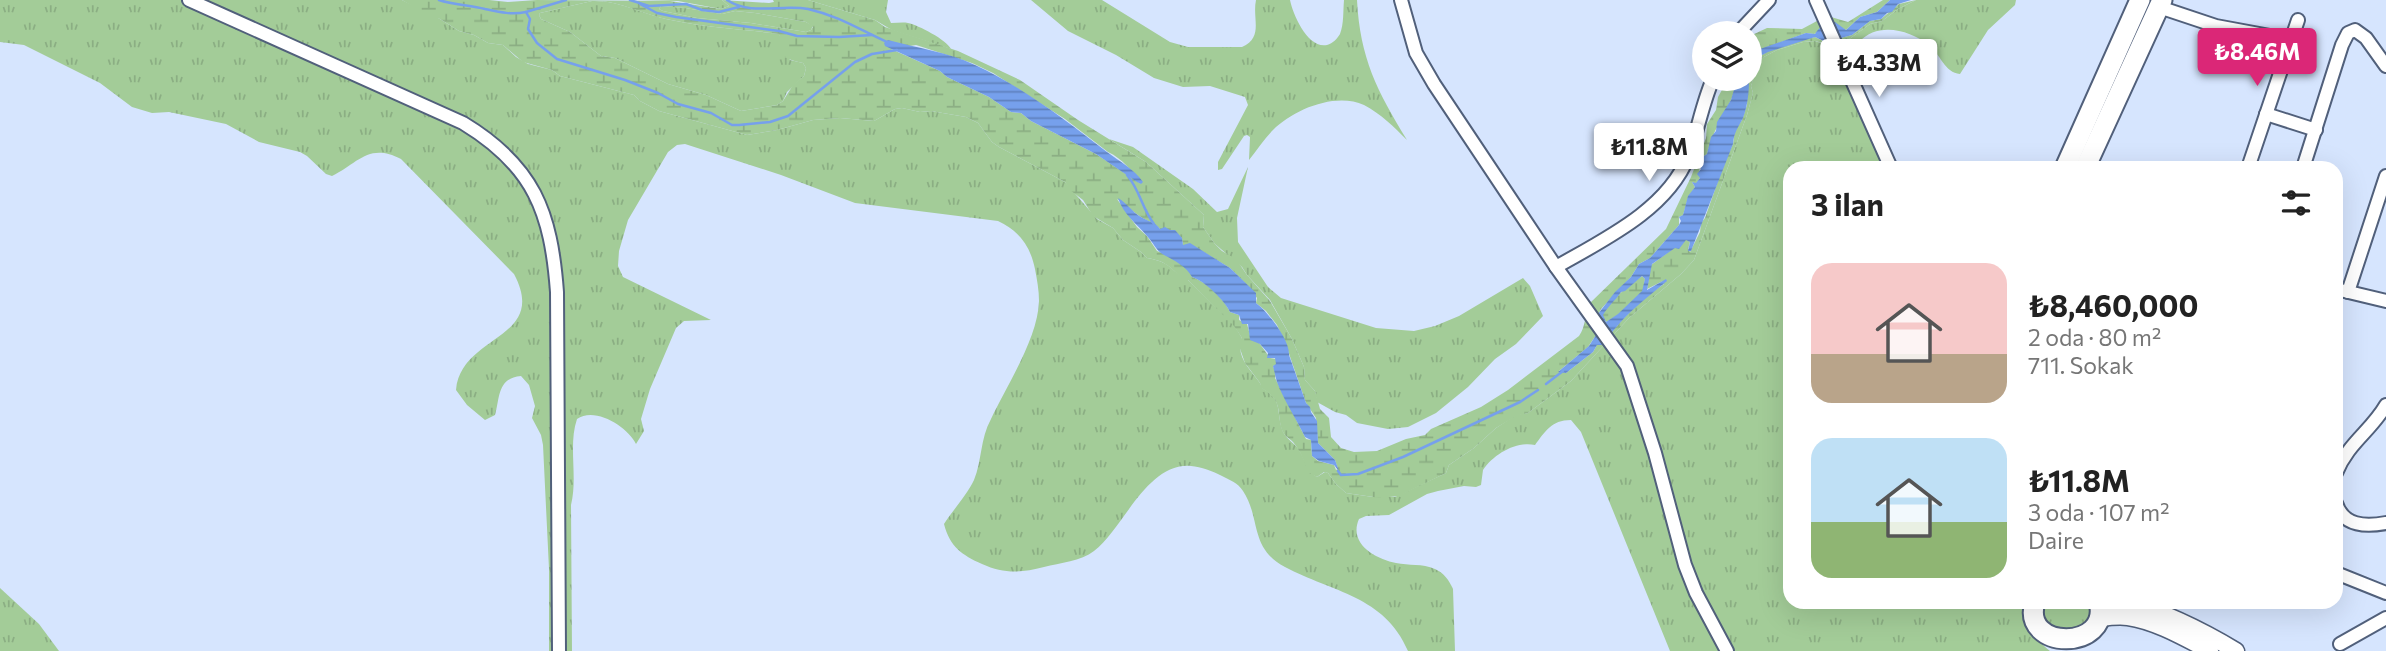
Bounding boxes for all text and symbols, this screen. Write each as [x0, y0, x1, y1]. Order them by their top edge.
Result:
map controls [1692, 21, 1762, 91]
button: layers [1692, 21, 1762, 91]
pin: ₺8.46M [2200, 28, 2314, 88]
text: ₺8.46M [2214, 37, 2300, 65]
pin: ₺4.33M [1822, 40, 1936, 99]
text: ₺4.33M [1836, 48, 1922, 76]
pin: ₺11.8M [1592, 124, 1706, 183]
text: ₺11.8M [1610, 132, 1688, 160]
icon: filters [2277, 184, 2315, 222]
text: 3 ilan [1811, 185, 1884, 222]
text: ₺8,460,000 [2028, 286, 2198, 323]
icon: home [1867, 291, 1951, 375]
text: 2 oda · 80 m² [2028, 323, 2161, 351]
text: 711. Sokak [2028, 351, 2134, 379]
text: ₺11.8M [2028, 461, 2130, 498]
icon: home [1867, 466, 1951, 550]
text: 3 oda · 107 m² [2028, 498, 2169, 526]
text: Daire [2028, 526, 2084, 554]

